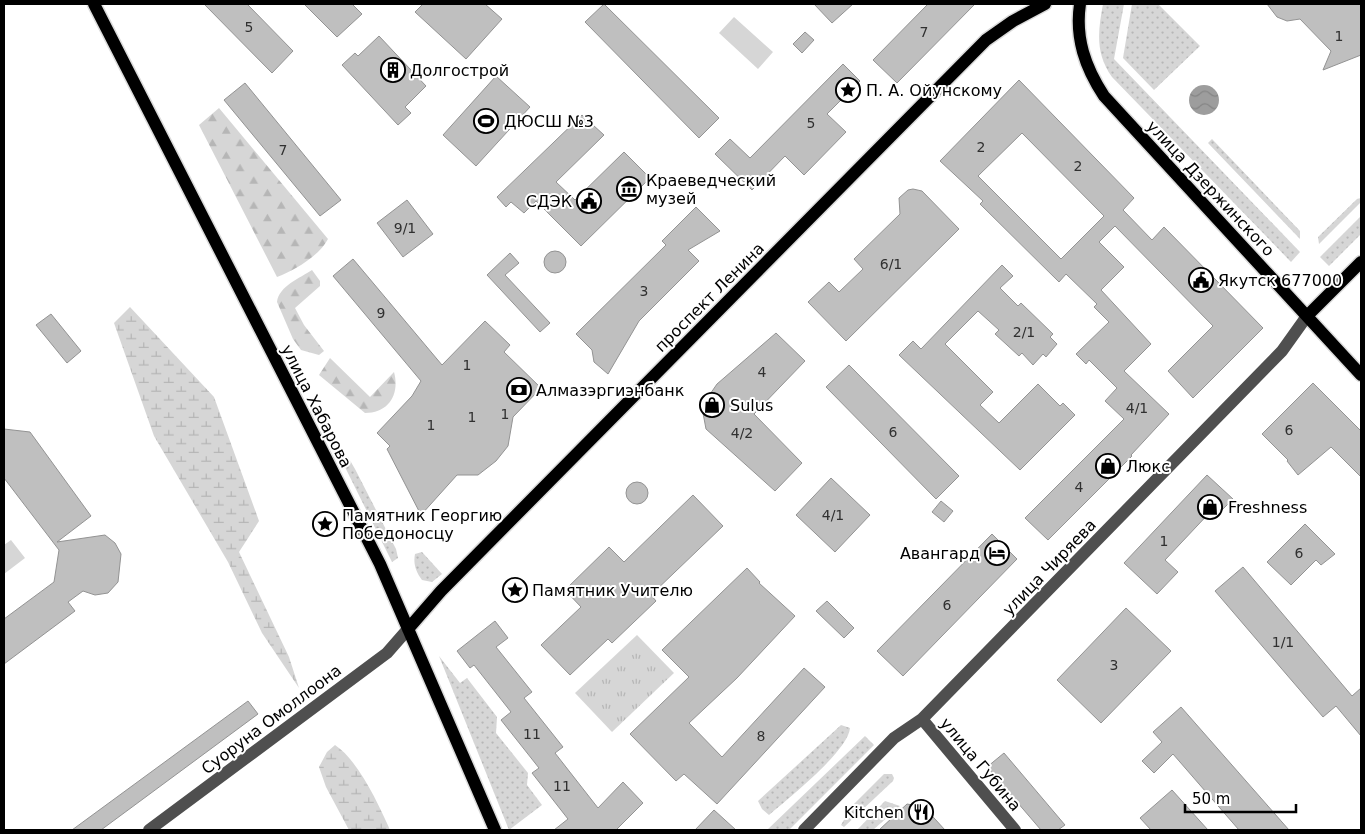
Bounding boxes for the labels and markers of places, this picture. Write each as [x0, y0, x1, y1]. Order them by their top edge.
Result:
building icon: Долгострой [380, 57, 406, 83]
place label: Долгострой [410, 61, 509, 80]
place icon: П. А. Ойунскому [835, 77, 861, 103]
place label: П. А. Ойунскому [866, 81, 1002, 100]
sports icon: ДЮСШ №3 [473, 108, 499, 134]
place label: ДЮСШ №3 [504, 112, 594, 131]
place label: Краеведческий музей [646, 171, 776, 208]
museum icon: Краеведческий музей [616, 176, 642, 202]
public building icon: СДЭК [576, 188, 602, 214]
place label: СДЭК [526, 192, 573, 211]
public building icon: Якутск 677000 [1188, 267, 1214, 293]
place label: Якутск 677000 [1218, 271, 1342, 290]
bank icon: Алмазэргиэнбанк [506, 377, 532, 403]
place label: Алмазэргиэнбанк [536, 381, 685, 400]
shop icon: Sulus [699, 392, 725, 418]
place label: Sulus [730, 396, 773, 415]
shop icon: Люкс [1095, 453, 1121, 479]
place label: Люкс [1126, 457, 1170, 476]
shop icon: Freshness [1197, 494, 1223, 520]
place label: Freshness [1228, 498, 1307, 517]
place label: Памятник Георгию Победоносцу [342, 506, 502, 543]
place icon: Памятник Георгию Победоносцу [312, 511, 338, 537]
hotel icon: Авангард [984, 540, 1010, 566]
place label: Авангард [900, 544, 980, 563]
place icon: Памятник Учителю [502, 577, 528, 603]
place label: Памятник Учителю [532, 581, 693, 600]
restaurant icon: Kitchen [908, 799, 934, 825]
place label: Kitchen [844, 803, 904, 822]

